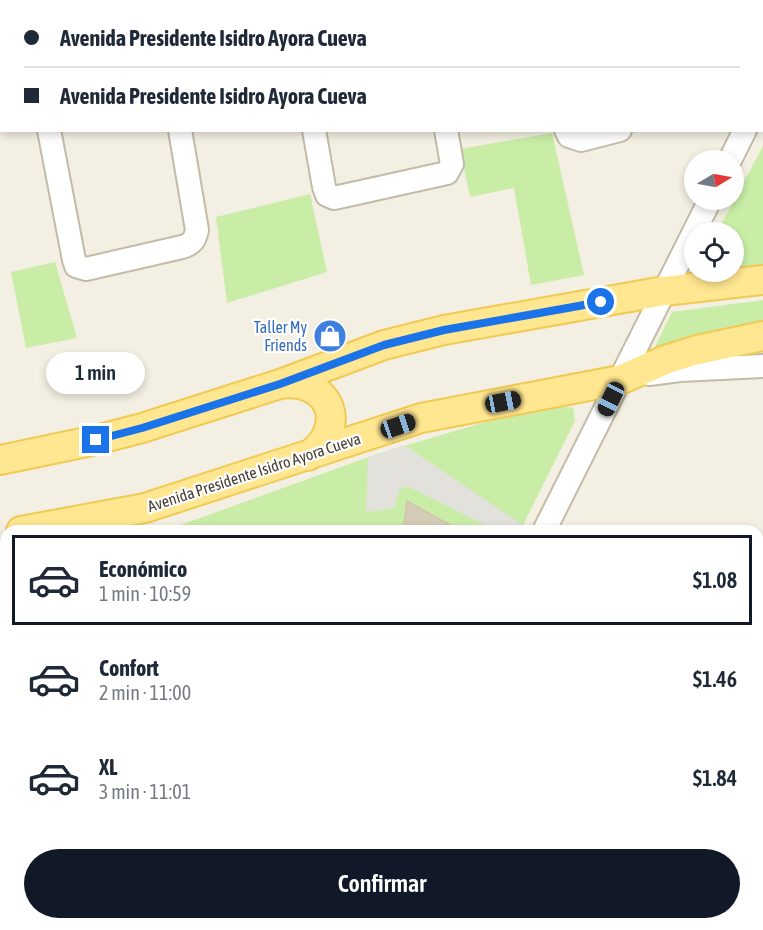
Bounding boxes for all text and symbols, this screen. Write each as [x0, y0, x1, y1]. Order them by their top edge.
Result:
text: Avenida Presidente Isidro Ayora Cueva [60, 25, 367, 51]
text: Avenida Presidente Isidro Ayora Cueva [60, 83, 367, 109]
north arrow [684, 150, 744, 210]
map controls [684, 150, 744, 282]
button: locate [684, 222, 744, 282]
route start [587, 288, 614, 315]
place label: Taller My Friends [254, 318, 307, 354]
shop icon: Taller My Friends [312, 318, 348, 354]
callout: 1 min [46, 353, 146, 395]
text: 1 min [75, 361, 116, 384]
car [595, 379, 627, 419]
car [484, 390, 522, 414]
car [378, 412, 418, 440]
route end [82, 426, 109, 453]
street label: Avenida Presidente Isidro Ayora Cueva [145, 429, 363, 516]
icon: car [27, 553, 81, 607]
text: Económico [99, 556, 187, 582]
text: $1.08 [693, 567, 737, 593]
text: 1 min · 10:59 [99, 582, 191, 605]
icon: car [27, 652, 81, 706]
text: Confort [99, 655, 159, 681]
text: $1.46 [693, 666, 737, 692]
text: 2 min · 11:00 [99, 681, 191, 704]
icon: car [27, 751, 81, 805]
text: XL [99, 754, 117, 780]
text: $1.84 [693, 765, 737, 791]
text: 3 min · 11:01 [99, 780, 191, 803]
button: Confirmar [24, 849, 740, 918]

